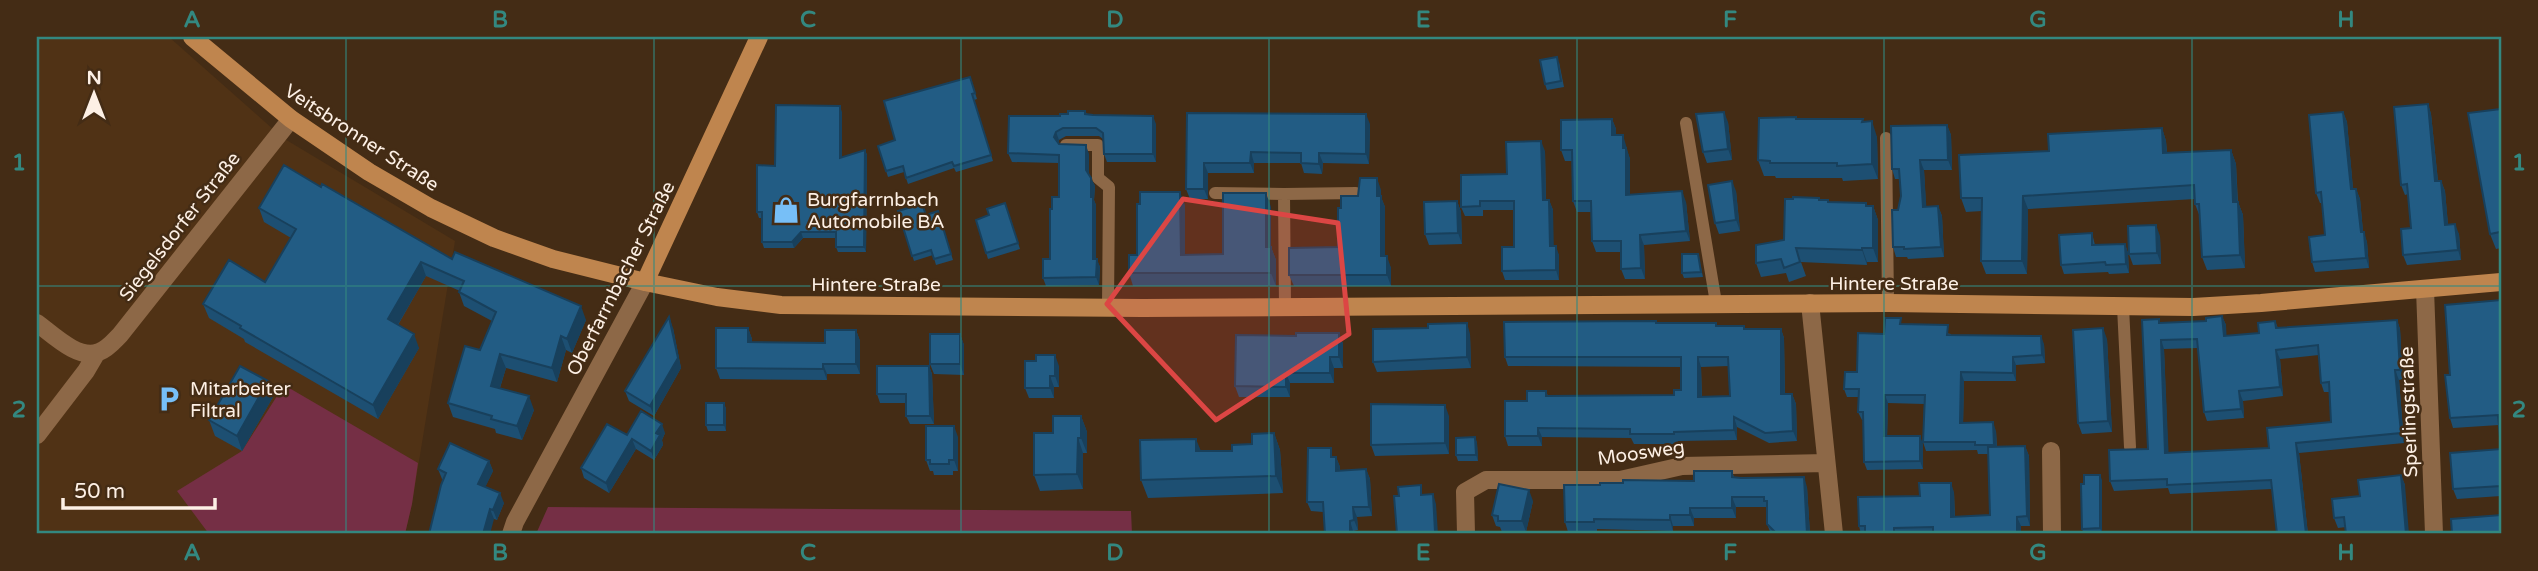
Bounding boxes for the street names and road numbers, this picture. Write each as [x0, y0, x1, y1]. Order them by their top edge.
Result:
street label: Veitsbronner Straße [280, 80, 443, 196]
street label: Siegelsdorfer Straße [115, 148, 245, 305]
street label: Oberfarrnbacher Straße [562, 178, 680, 379]
street label: Hintere Straße [1829, 273, 1959, 295]
street label: Hintere Straße [811, 274, 941, 296]
street label: Sperlingstraße [2396, 346, 2422, 478]
street label: Moosweg [1596, 436, 1686, 470]

